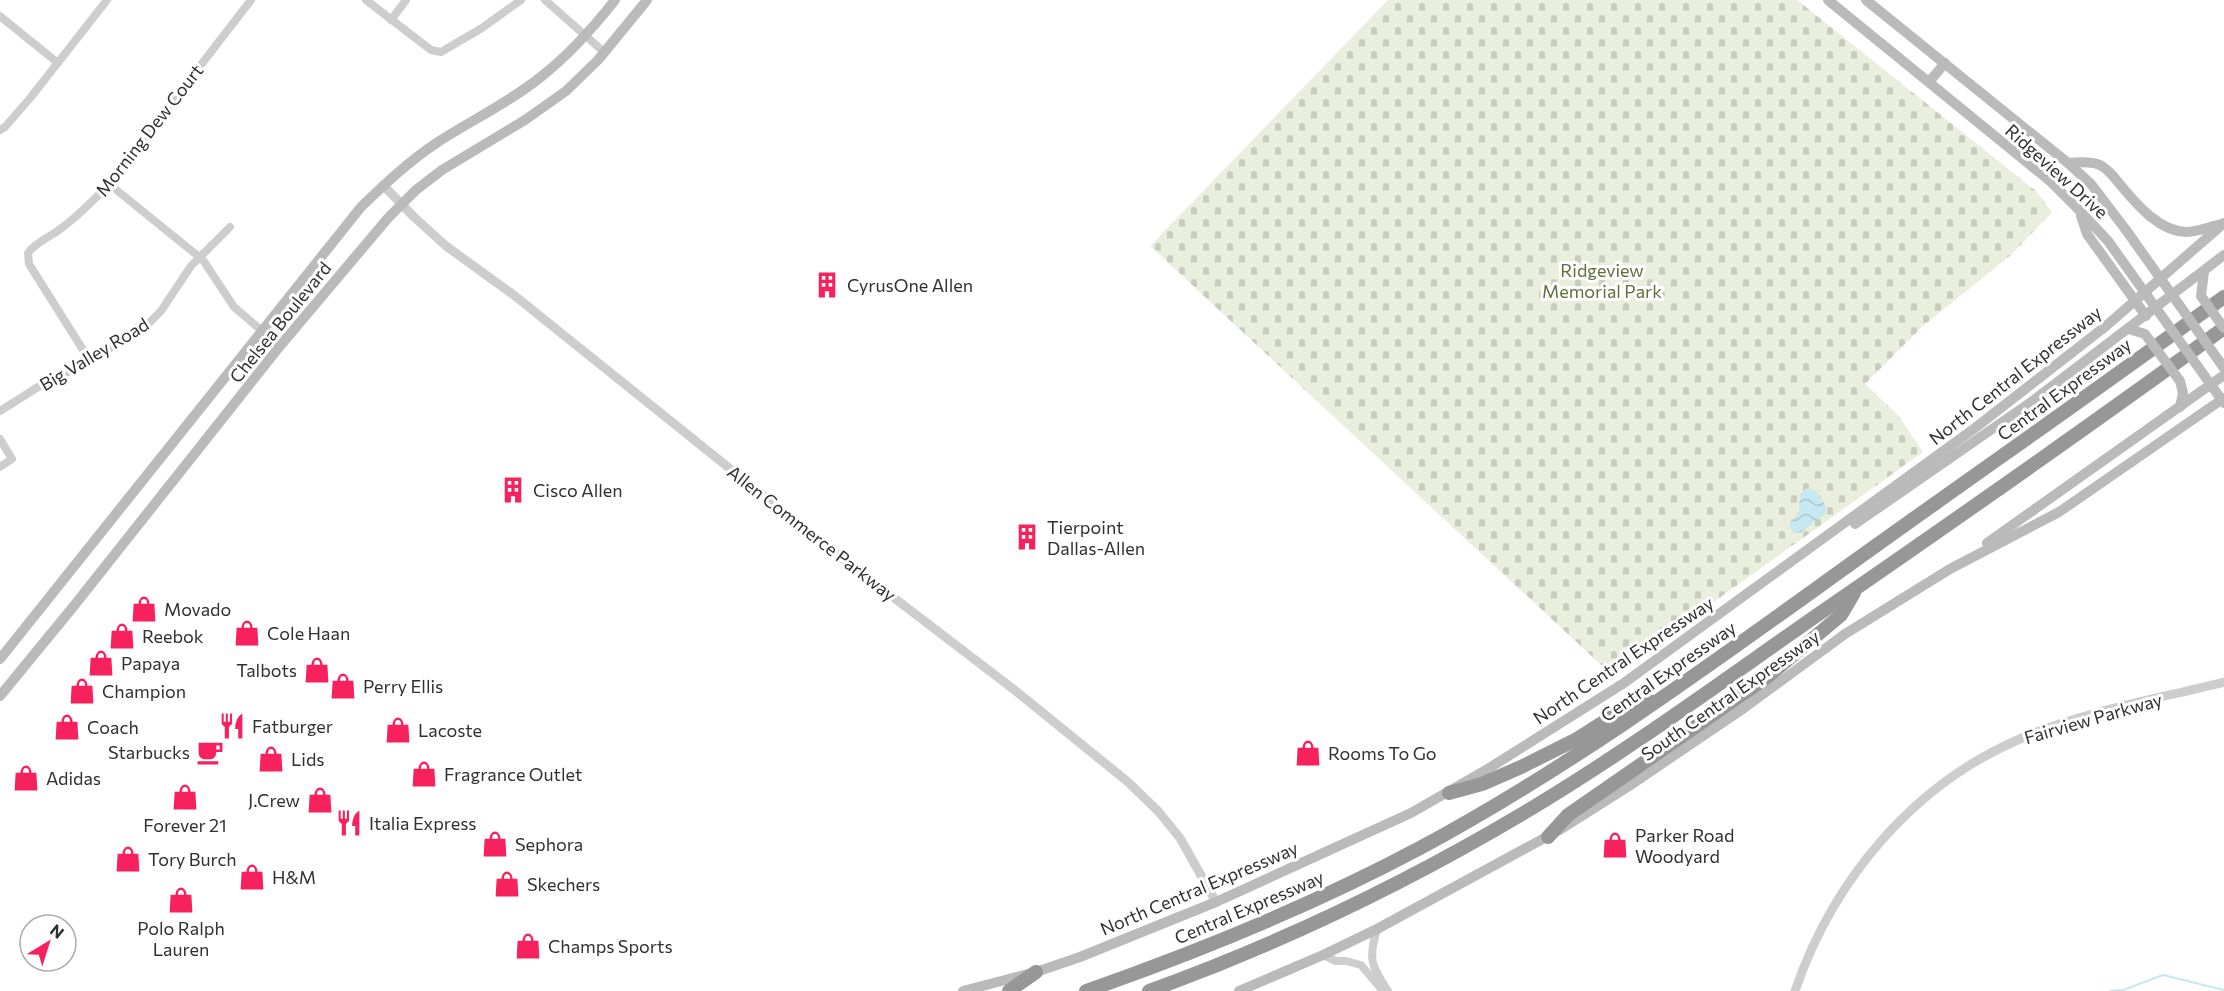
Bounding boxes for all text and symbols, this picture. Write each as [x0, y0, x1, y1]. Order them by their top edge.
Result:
street label: Morning Dew Court [91, 60, 207, 200]
street label: Ridgeview Drive [2001, 119, 2113, 223]
street label: Chelsea Boulevard [224, 257, 336, 387]
park label: Ridgeview Memorial Park [1542, 259, 1662, 302]
building icon: CyrusOne Allen [812, 270, 842, 300]
place label: CyrusOne Allen [847, 274, 973, 296]
street label: North Central Expressway [1924, 301, 2106, 449]
street label: Big Valley Road [35, 313, 153, 395]
street label: Central Expressway [1993, 333, 2135, 445]
street label: Allen Commerce Parkway [723, 460, 901, 606]
building icon: Cisco Allen [498, 475, 528, 505]
place label: Cisco Allen [533, 479, 623, 501]
place label: Tierpoint Dallas-Allen [1047, 516, 1145, 559]
building icon: Tierpoint Dallas-Allen [1012, 522, 1042, 552]
street label: North Central Expressway [1529, 592, 1717, 728]
shop icon: Movado [129, 594, 159, 624]
place label: Movado [164, 598, 231, 620]
street label: Central Expressway [1596, 616, 1740, 726]
shop icon: Cole Haan [232, 618, 262, 648]
shop icon: Reebok [107, 621, 137, 651]
place label: Cole Haan [267, 622, 350, 644]
place label: Reebok [142, 625, 204, 647]
street label: South Central Expressway [1637, 625, 1823, 765]
shop icon: Papaya [86, 648, 116, 678]
place label: Papaya [121, 652, 180, 674]
shop icon: Talbots [302, 655, 332, 685]
place label: Talbots [236, 659, 297, 681]
shop icon: Perry Ellis [328, 671, 358, 701]
place label: Perry Ellis [363, 675, 443, 697]
shop icon: Champion [67, 676, 97, 706]
place label: Champion [102, 680, 186, 702]
street label: Fairview Parkway [2021, 688, 2165, 748]
restaurant icon: Fatburger [217, 711, 247, 741]
shop icon: Coach [52, 712, 82, 742]
place label: Fatburger [252, 715, 333, 737]
shop icon: Lacoste [383, 715, 413, 745]
place label: Coach [87, 716, 139, 738]
place label: Lacoste [418, 719, 482, 741]
cafe icon: Starbucks [195, 737, 225, 767]
shop icon: Rooms To Go [1293, 738, 1323, 768]
place label: Starbucks [108, 741, 190, 763]
place label: Rooms To Go [1328, 742, 1437, 764]
shop icon: Lids [256, 744, 286, 774]
place label: Lids [291, 748, 325, 770]
shop icon: Fragrance Outlet [409, 759, 439, 789]
shop icon: Adidas [11, 763, 41, 793]
place label: Fragrance Outlet [444, 763, 582, 785]
place label: Adidas [46, 767, 101, 789]
shop icon: Forever 21 [170, 782, 200, 812]
shop icon: J.Crew [305, 785, 335, 815]
place label: J.Crew [248, 789, 300, 811]
restaurant icon: Italia Express [334, 808, 364, 838]
place label: Italia Express [369, 812, 477, 834]
place label: Forever 21 [143, 814, 227, 836]
place label: Parker Road Woodyard [1635, 824, 1734, 867]
shop icon: Sephora [480, 829, 510, 859]
shop icon: Parker Road Woodyard [1600, 830, 1630, 860]
place label: Sephora [515, 833, 583, 855]
street label: North Central Expressway [1097, 836, 1301, 940]
shop icon: Tory Burch [113, 844, 143, 874]
place label: Tory Burch [148, 848, 237, 870]
shop icon: H&M [237, 862, 267, 892]
place label: H&M [272, 866, 316, 888]
street label: Central Expressway [1171, 866, 1327, 948]
shop icon: Skechers [492, 869, 522, 899]
place label: Skechers [527, 873, 600, 895]
shop icon: Polo Ralph Lauren [166, 885, 196, 915]
north arrow [18, 913, 78, 973]
place label: Polo Ralph Lauren [137, 917, 225, 960]
text: N [47, 920, 68, 942]
shop icon: Champs Sports [513, 931, 543, 961]
place label: Champs Sports [548, 935, 673, 957]

